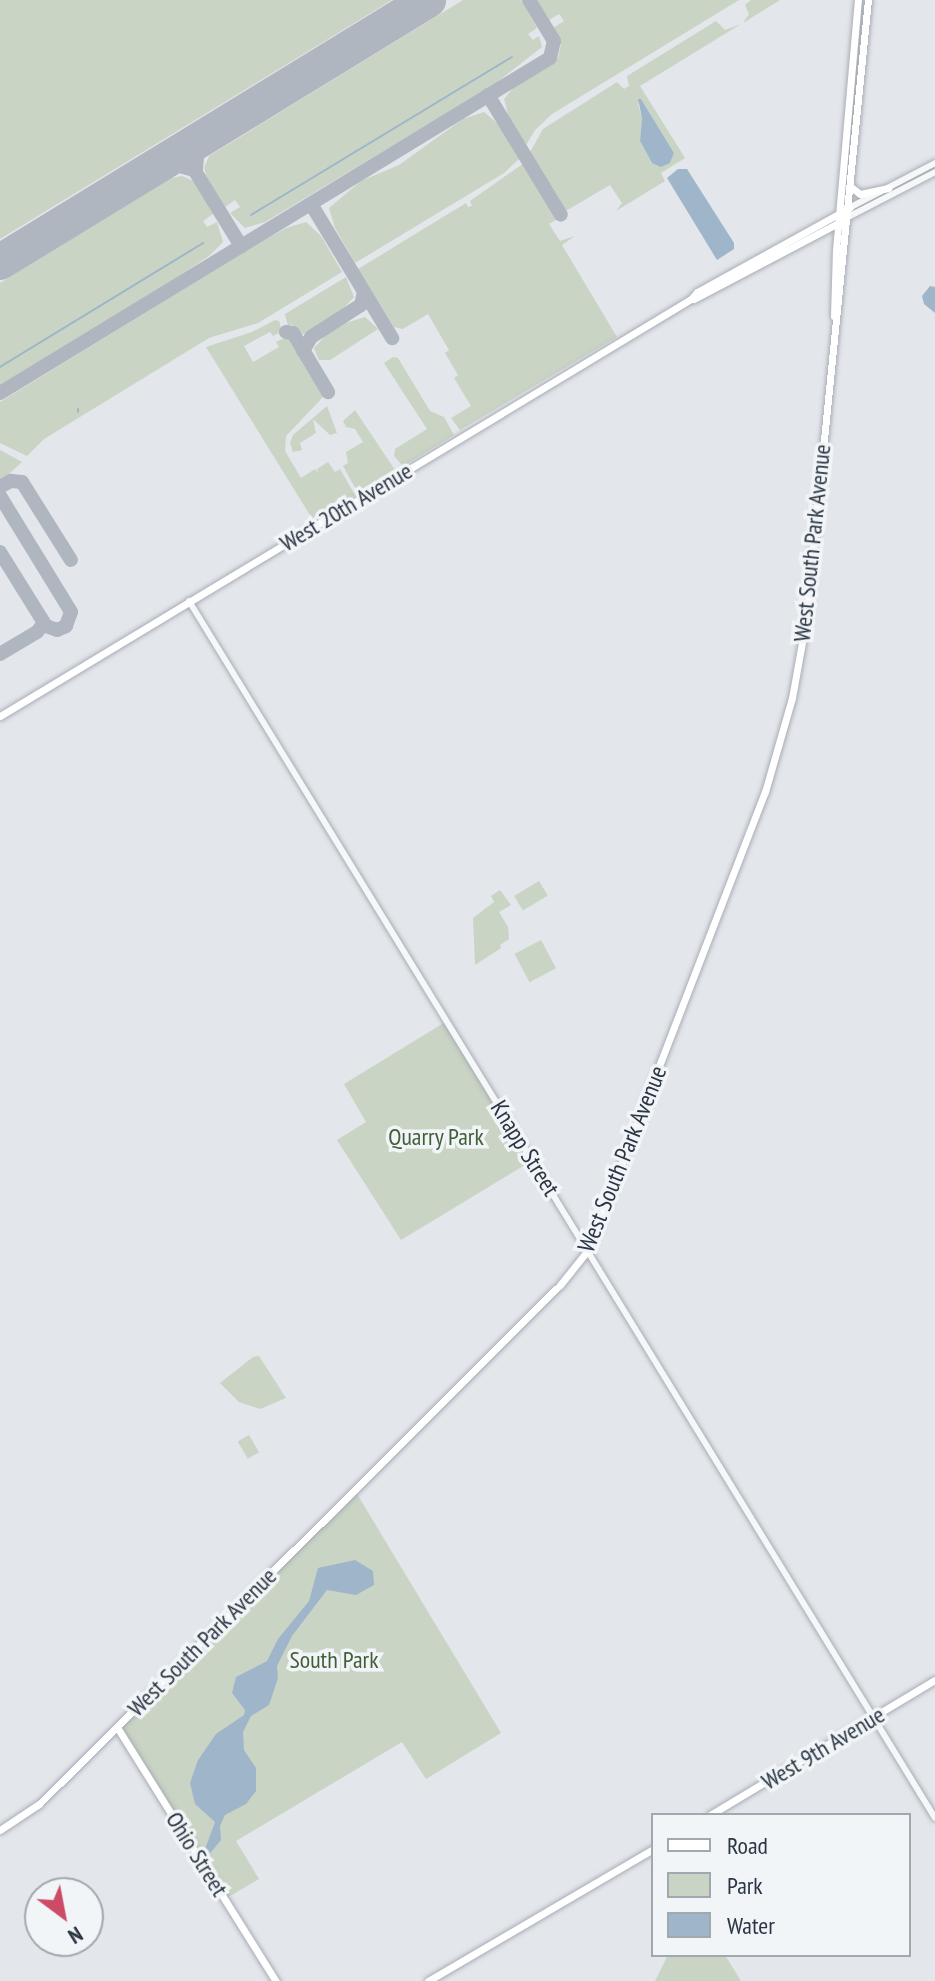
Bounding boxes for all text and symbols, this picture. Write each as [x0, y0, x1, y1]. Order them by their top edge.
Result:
street label: West South Park Avenue [787, 442, 837, 644]
street label: West 20th Avenue [275, 456, 417, 558]
street label: West South Park Avenue [571, 1061, 673, 1257]
street label: Knapp Street [484, 1095, 566, 1201]
park label: Quarry Park [388, 1123, 484, 1151]
street label: West South Park Avenue [121, 1561, 283, 1723]
park label: South Park [290, 1646, 378, 1674]
street label: West 9th Avenue [756, 1700, 890, 1796]
street label: Ohio Street [160, 1806, 234, 1902]
legend [651, 1813, 911, 1957]
text: Road [727, 1830, 768, 1861]
text: Park [727, 1870, 763, 1901]
north arrow [24, 1877, 104, 1957]
text: Water [727, 1910, 775, 1941]
text: N [63, 1921, 88, 1951]

